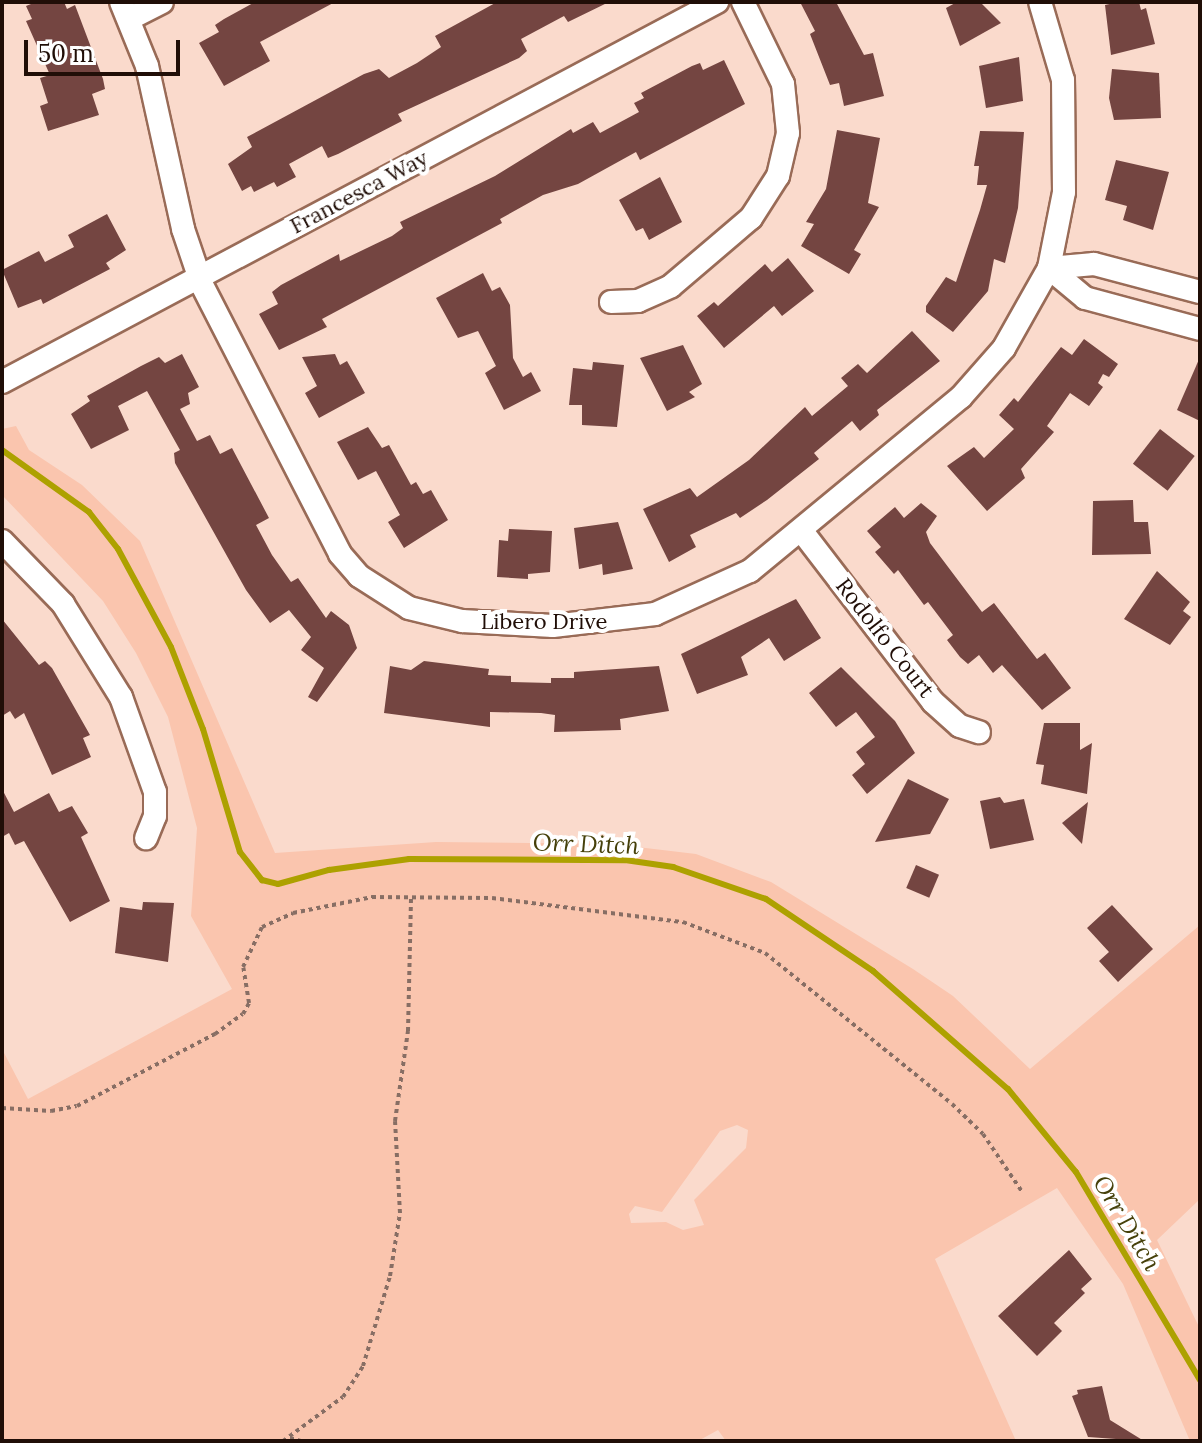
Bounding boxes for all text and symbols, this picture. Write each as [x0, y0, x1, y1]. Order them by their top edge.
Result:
scale bar [28, 24, 184, 74]
text: 50 m [38, 38, 94, 69]
street label: Francesca Way [286, 145, 432, 239]
street label: Rodolfo Court [830, 573, 940, 703]
street label: Libero Drive [481, 609, 607, 635]
water label: Orr Ditch [532, 828, 640, 860]
water label: Orr Ditch [1087, 1170, 1167, 1276]

